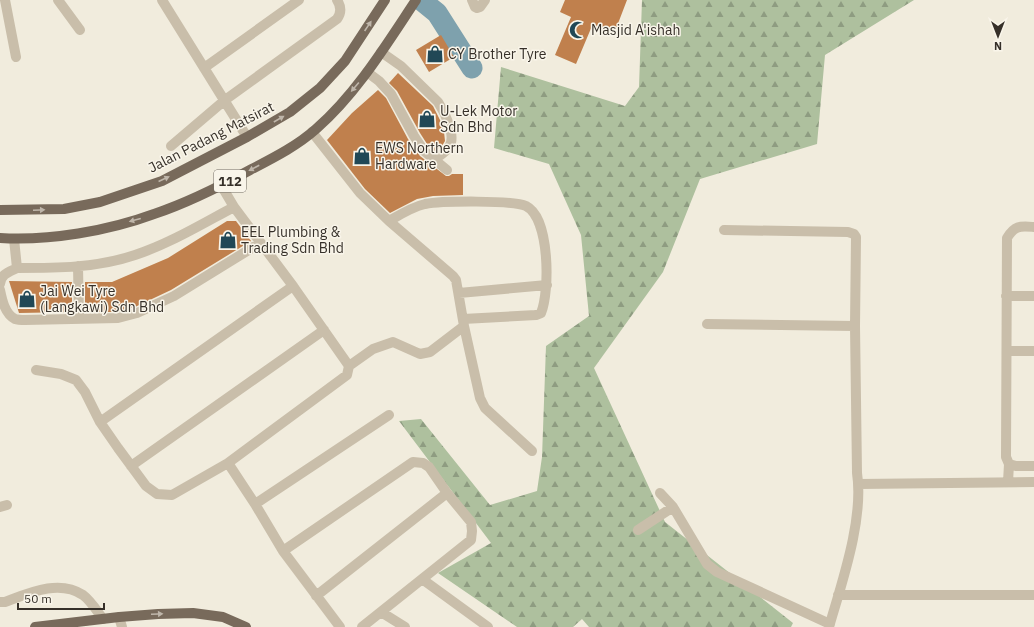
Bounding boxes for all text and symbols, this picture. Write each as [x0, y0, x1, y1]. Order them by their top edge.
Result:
north arrow [978, 16, 1018, 56]
mosque icon: Masjid A'ishah [568, 20, 588, 40]
one-way arrow [364, 21, 372, 31]
place label: Masjid A'ishah [591, 21, 680, 39]
text: N [994, 39, 1002, 53]
shop icon: CY Brother Tyre [425, 44, 445, 64]
place label: CY Brother Tyre [448, 45, 547, 63]
one-way arrow [350, 82, 359, 93]
street label: Jalan Padang Matsirat [145, 97, 277, 177]
place label: U-Lek Motor Sdn Bhd [440, 102, 517, 136]
shop icon: U-Lek Motor Sdn Bhd [417, 109, 437, 129]
one-way arrow [273, 115, 285, 122]
place label: EWS Northern Hardware [375, 139, 464, 173]
shop icon: EWS Northern Hardware [352, 146, 372, 166]
one-way arrow [249, 165, 260, 171]
road number: 112 [214, 170, 246, 192]
one-way arrow [159, 176, 170, 182]
one-way arrow [33, 206, 45, 213]
one-way arrow [129, 217, 142, 223]
place label: EEL Plumbing & Trading Sdn Bhd [241, 223, 344, 257]
shop icon: EEL Plumbing & Trading Sdn Bhd [218, 230, 238, 250]
place label: Jai Wei Tyre (Langkawi) Sdn Bhd [40, 282, 164, 316]
shop icon: Jai Wei Tyre (Langkawi) Sdn Bhd [17, 289, 37, 309]
scale bar [18, 585, 104, 611]
text: 50 m [24, 591, 52, 606]
one-way arrow [151, 611, 163, 618]

